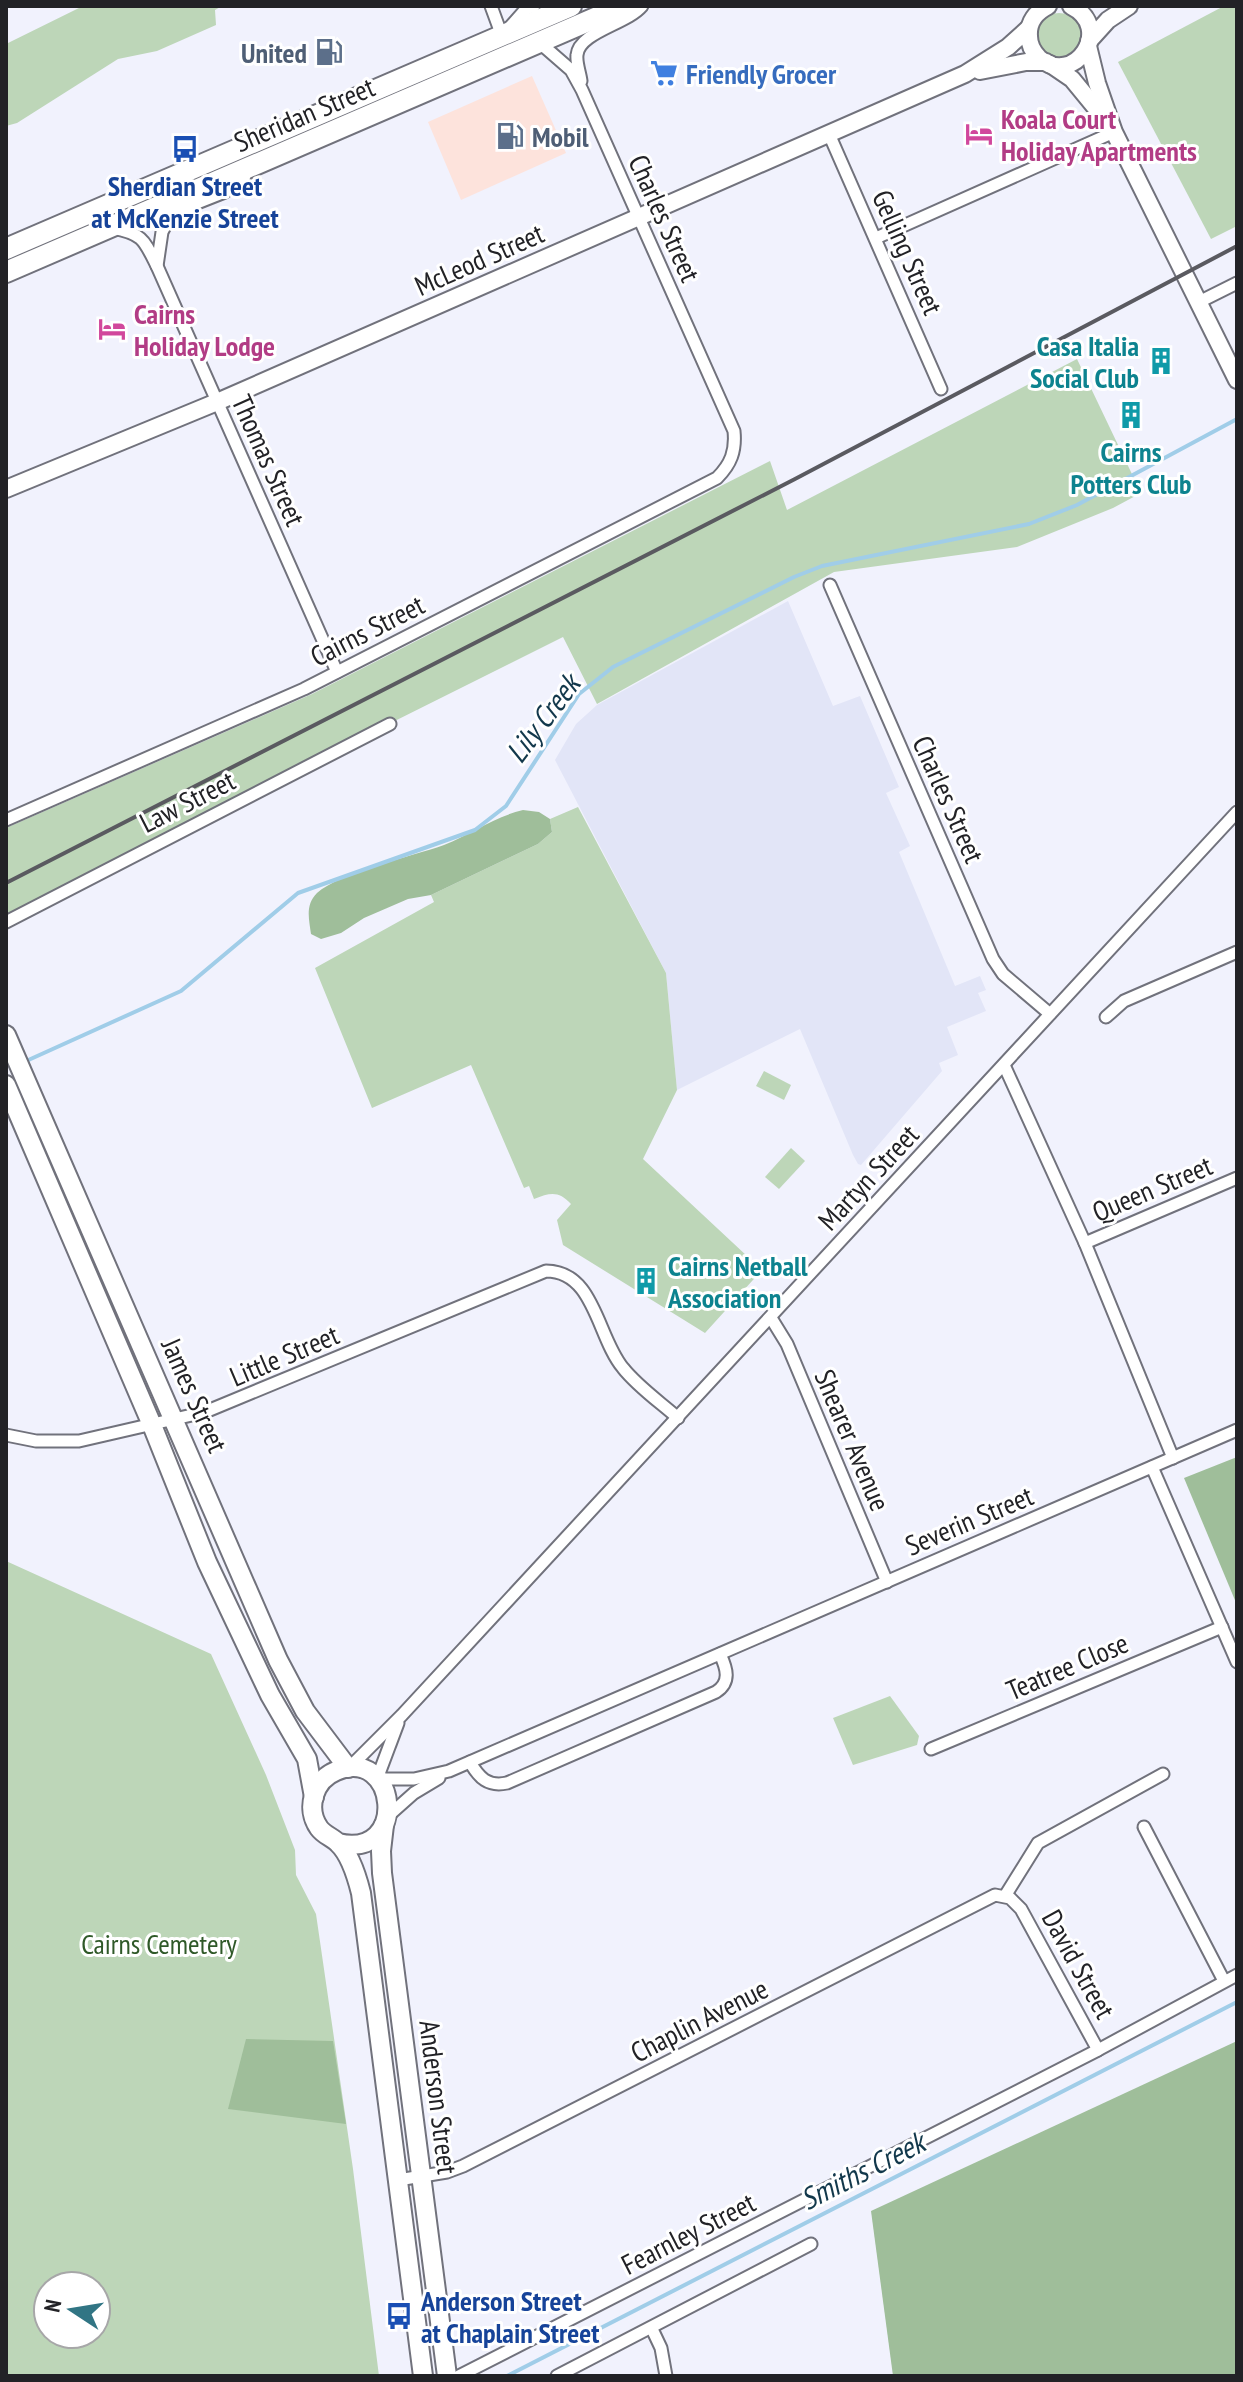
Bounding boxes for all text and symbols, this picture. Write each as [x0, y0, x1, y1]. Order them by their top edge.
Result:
place label: United [241, 34, 307, 71]
fuel station icon: United [314, 37, 344, 67]
place label: Friendly Grocer [686, 55, 837, 92]
supermarket icon: Friendly Grocer [649, 58, 679, 88]
street label: Sheridan Street [228, 68, 380, 160]
place label: Koala Court Holiday Apartments [1001, 100, 1197, 169]
place label: Mobil [532, 118, 589, 155]
hotel icon: Koala Court Holiday Apartments [964, 119, 994, 149]
fuel station icon: Mobil [495, 121, 525, 151]
bus stop icon: Sherdian Street at McKenzie Street [170, 134, 200, 164]
street label: Charles Street [621, 149, 710, 288]
place label: Sherdian Street at McKenzie Street [91, 167, 279, 236]
street label: Gelling Street [864, 184, 952, 320]
street label: McLeod Street [409, 214, 550, 304]
place label: Cairns Holiday Lodge [134, 295, 275, 364]
hotel icon: Cairns Holiday Lodge [97, 314, 127, 344]
place label: Casa Italia Social Club [1030, 327, 1139, 396]
building icon: Casa Italia Social Club [1146, 346, 1176, 376]
street label: Thomas Street [224, 389, 314, 532]
building icon: Cairns Potters Club [1116, 400, 1146, 430]
place label: Cairns Potters Club [1071, 433, 1192, 502]
street label: Cairns Street [304, 585, 430, 674]
water label: Lily Creek [496, 663, 590, 770]
street label: Charles Street [905, 730, 994, 869]
street label: Law Street [133, 761, 241, 841]
street label: Martyn Street [810, 1116, 927, 1238]
street label: Queen Street [1086, 1146, 1218, 1230]
place label: Cairns Netball Association [667, 1247, 808, 1316]
building icon: Cairns Netball Association [631, 1266, 661, 1296]
street label: Little Street [224, 1315, 344, 1395]
street label: James Street [153, 1331, 237, 1458]
street label: Shearer Avenue [807, 1364, 899, 1516]
street label: Severin Street [899, 1476, 1039, 1563]
street label: Teatree Close [1000, 1624, 1134, 1708]
street label: David Street [1034, 1903, 1124, 2025]
park label: Cairns Cemetery [81, 1925, 237, 1962]
street label: Chaplin Avenue [624, 1970, 774, 2070]
street label: Anderson Street [411, 2018, 467, 2176]
water label: Smiths Creek [793, 2121, 934, 2218]
street label: Fearnley Street [615, 2183, 761, 2283]
north arrow [32, 2270, 112, 2350]
place label: Anderson Street at Chaplain Street [420, 2282, 599, 2351]
text: N [38, 2297, 67, 2315]
bus stop icon: Anderson Street at Chaplain Street [384, 2301, 414, 2331]

